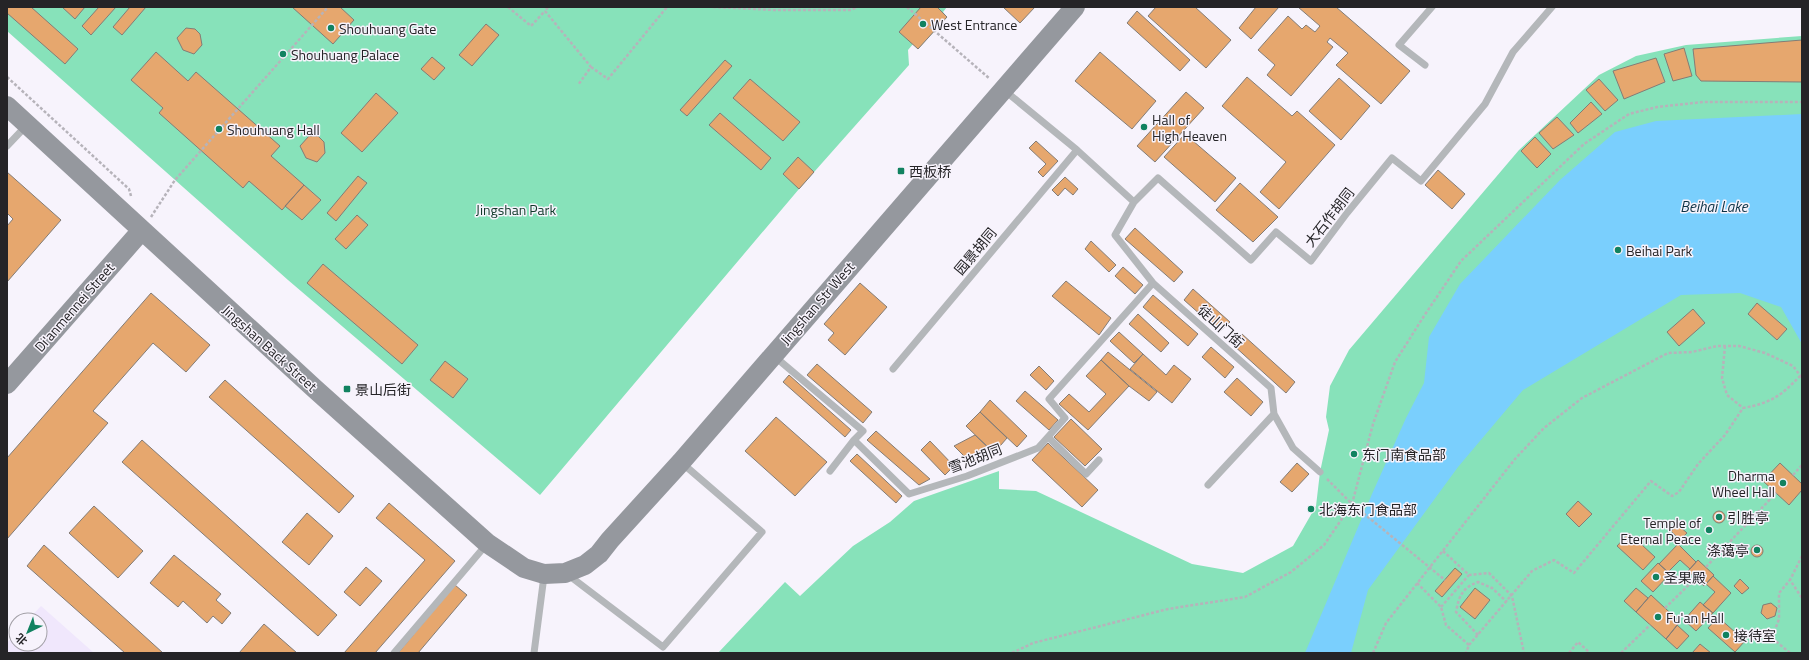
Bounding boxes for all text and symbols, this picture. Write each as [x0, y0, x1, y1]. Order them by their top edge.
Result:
place label: West Entrance [931, 14, 1017, 35]
place label: Shouhuang Gate [339, 18, 436, 39]
marker: West Entrance [918, 19, 928, 29]
marker: Shouhuang Gate [326, 23, 336, 33]
place label: Shouhuang Palace [291, 44, 399, 65]
marker: Shouhuang Palace [278, 49, 288, 59]
place label: Hall of High Heaven [1152, 109, 1227, 146]
place label: Shouhuang Hall [227, 119, 320, 140]
marker: Hall of High Heaven [1139, 122, 1149, 132]
marker: Shouhuang Hall [214, 124, 224, 134]
place label: 西板桥 [909, 161, 951, 182]
marker: 西板桥 [896, 166, 906, 176]
street label: 大石作胡同 [1299, 183, 1359, 251]
water label: Beihai Lake [1680, 195, 1749, 218]
park label: Jingshan Park [476, 199, 556, 220]
street label: 园景胡同 [949, 223, 1001, 279]
place label: Beihai Park [1626, 240, 1693, 261]
marker: Beihai Park [1613, 245, 1623, 255]
street label: Jingshan Str West [775, 257, 859, 349]
street label: Di'anmennei Street [29, 258, 119, 356]
street label: 徒山门街 [1193, 299, 1249, 353]
street label: Jingshan Back Street [218, 300, 322, 396]
place label: 景山后街 [355, 379, 411, 400]
marker: 景山后街 [342, 384, 352, 394]
street label: 雪池胡同 [945, 438, 1005, 478]
place label: 东门南食品部 [1362, 444, 1446, 465]
marker: 东门南食品部 [1349, 449, 1359, 459]
place label: Dharma Wheel Hall [1712, 465, 1775, 502]
marker: Dharma Wheel Hall [1778, 478, 1788, 488]
place label: 北海东门食品部 [1319, 499, 1417, 520]
marker: 北海东门食品部 [1306, 504, 1316, 514]
place label: 引胜亭 [1727, 507, 1769, 528]
place label: Temple of Eternal Peace [1620, 512, 1701, 549]
marker: 引胜亭 [1714, 512, 1724, 522]
marker: Temple of Eternal Peace [1704, 525, 1714, 535]
place label: 涤蔼亭 [1707, 540, 1749, 561]
marker: 涤蔼亭 [1752, 545, 1762, 555]
place label: 圣果殿 [1664, 567, 1706, 588]
marker: 圣果殿 [1651, 572, 1661, 582]
place label: Fu'an Hall [1666, 607, 1724, 628]
north arrow [8, 612, 48, 652]
marker: Fu'an Hall [1653, 612, 1663, 622]
place label: 接待室 [1734, 625, 1776, 646]
text: 北 [12, 630, 31, 649]
marker: 接待室 [1721, 630, 1731, 640]

